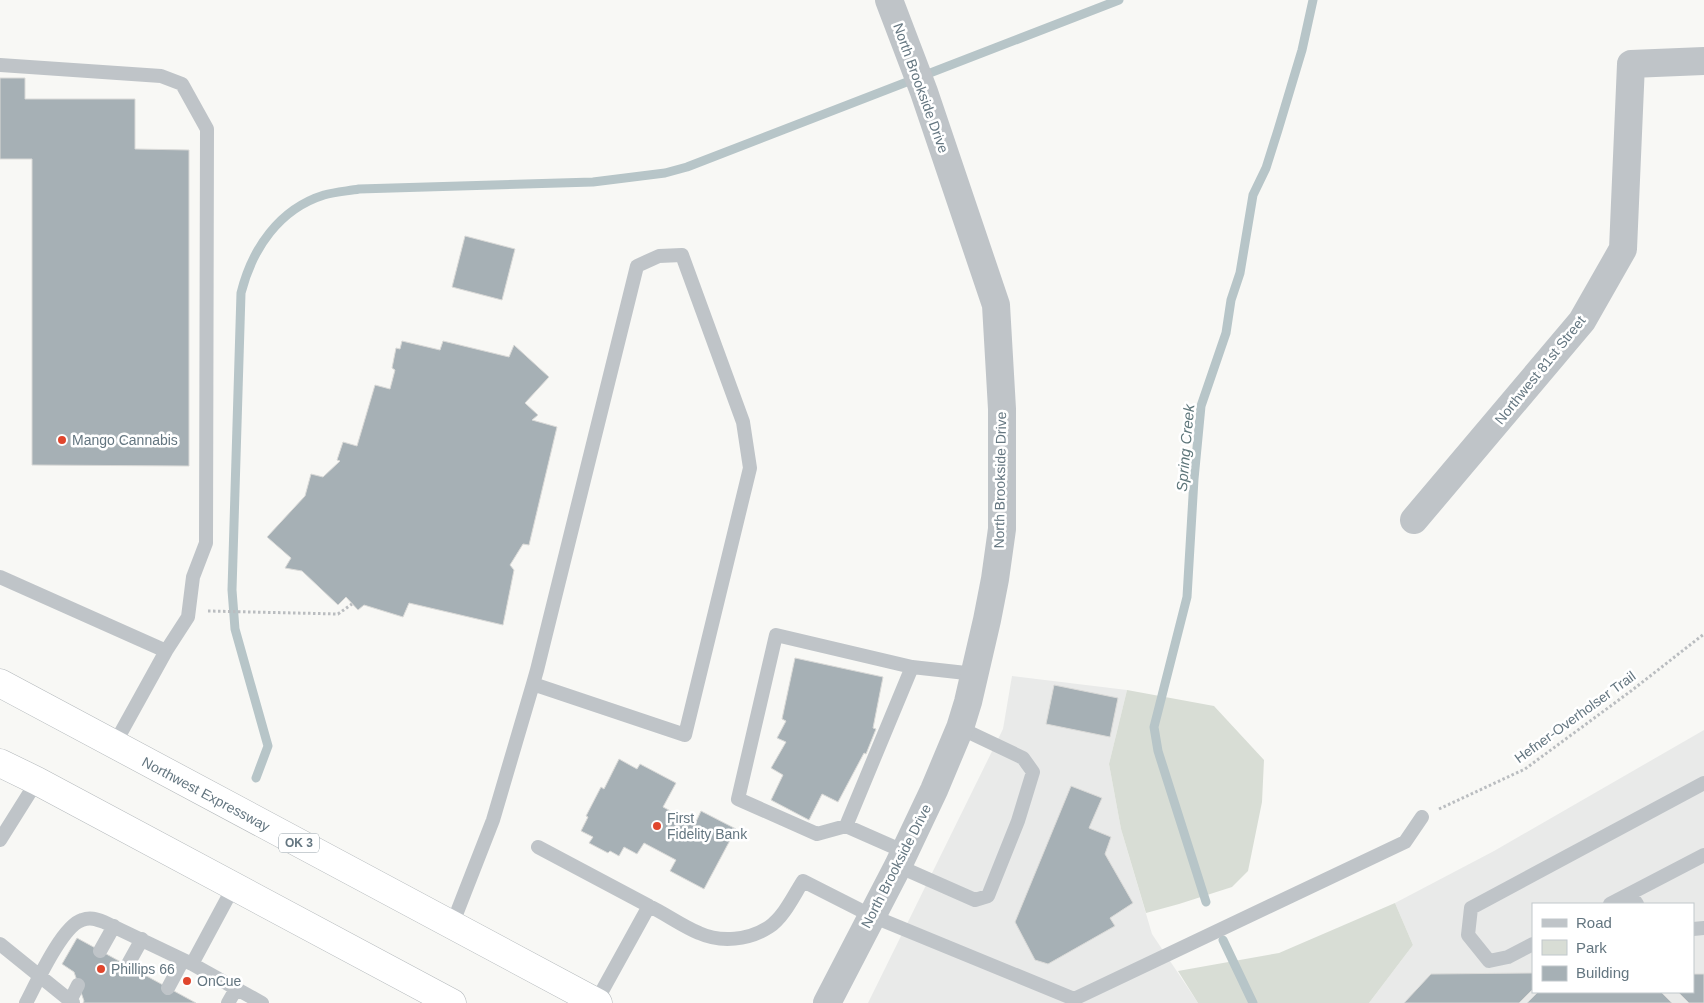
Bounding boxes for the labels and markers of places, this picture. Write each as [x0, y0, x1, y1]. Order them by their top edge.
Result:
place label: Mango Cannabis [72, 432, 178, 448]
marker: Mango Cannabis [56, 434, 68, 446]
place label: First Fidelity Bank [667, 810, 748, 842]
marker: First Fidelity Bank [651, 820, 663, 832]
place label: Phillips 66 [111, 961, 175, 977]
marker: Phillips 66 [95, 963, 107, 975]
place label: OnCue [197, 973, 242, 989]
marker: OnCue [181, 975, 193, 987]

